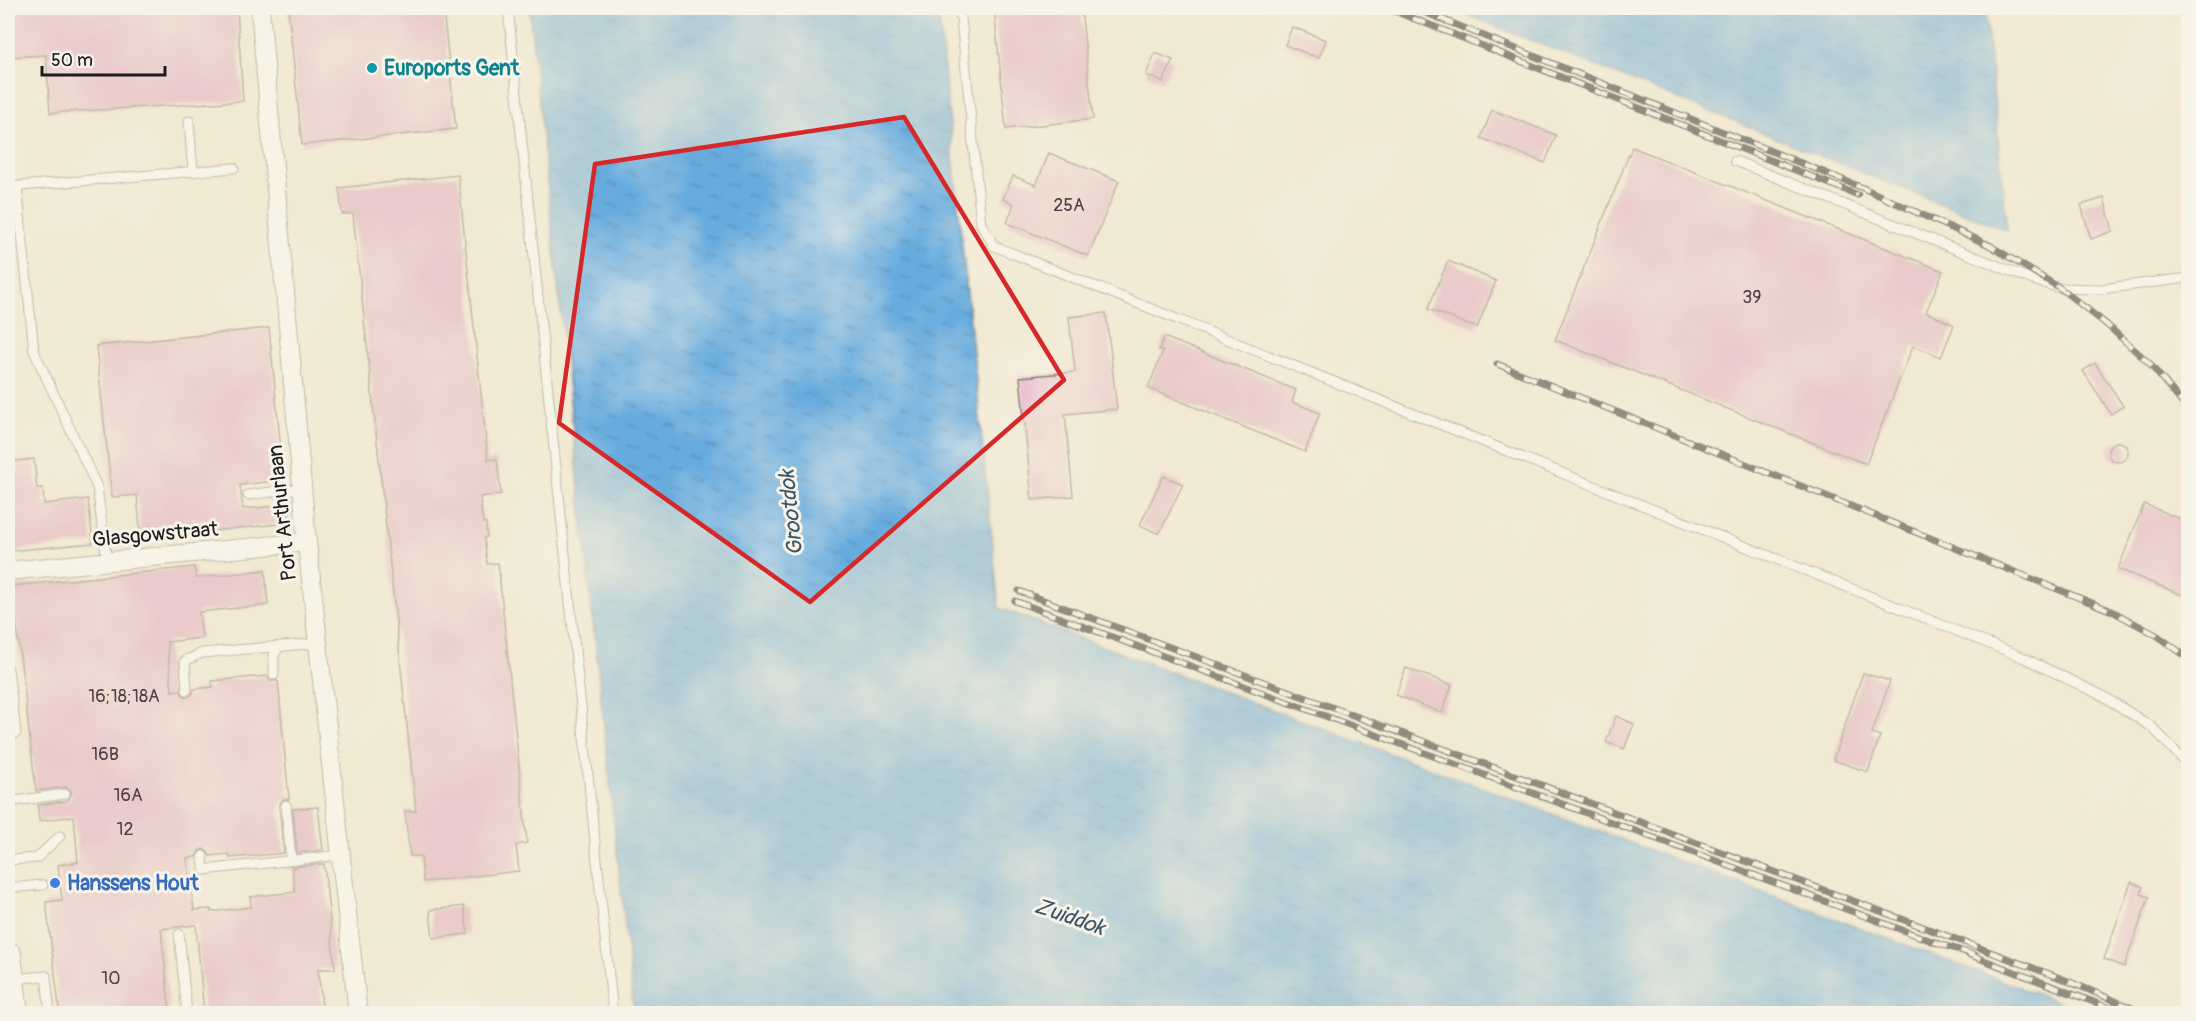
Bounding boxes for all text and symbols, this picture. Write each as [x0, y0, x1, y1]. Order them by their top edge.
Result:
scale bar [42, 39, 165, 77]
text: 50 m [51, 49, 93, 72]
place label: Euroports Gent [384, 55, 520, 82]
marker: Euroports Gent [365, 61, 379, 75]
house number: 25A [1053, 194, 1085, 217]
house number: 39 [1742, 286, 1762, 309]
street label: Port Arthurlaan [262, 444, 303, 582]
water label: Grootdok [772, 467, 809, 557]
street label: Glasgowstraat [91, 515, 220, 553]
house number: 16;18;18A [88, 685, 160, 708]
house number: 16B [91, 743, 119, 766]
house number: 16A [113, 784, 143, 807]
house number: 12 [116, 818, 134, 841]
place label: Hanssens Hout [67, 870, 199, 897]
marker: Hanssens Hout [48, 876, 62, 890]
water label: Zuiddok [1031, 892, 1110, 943]
house number: 10 [101, 967, 121, 990]

